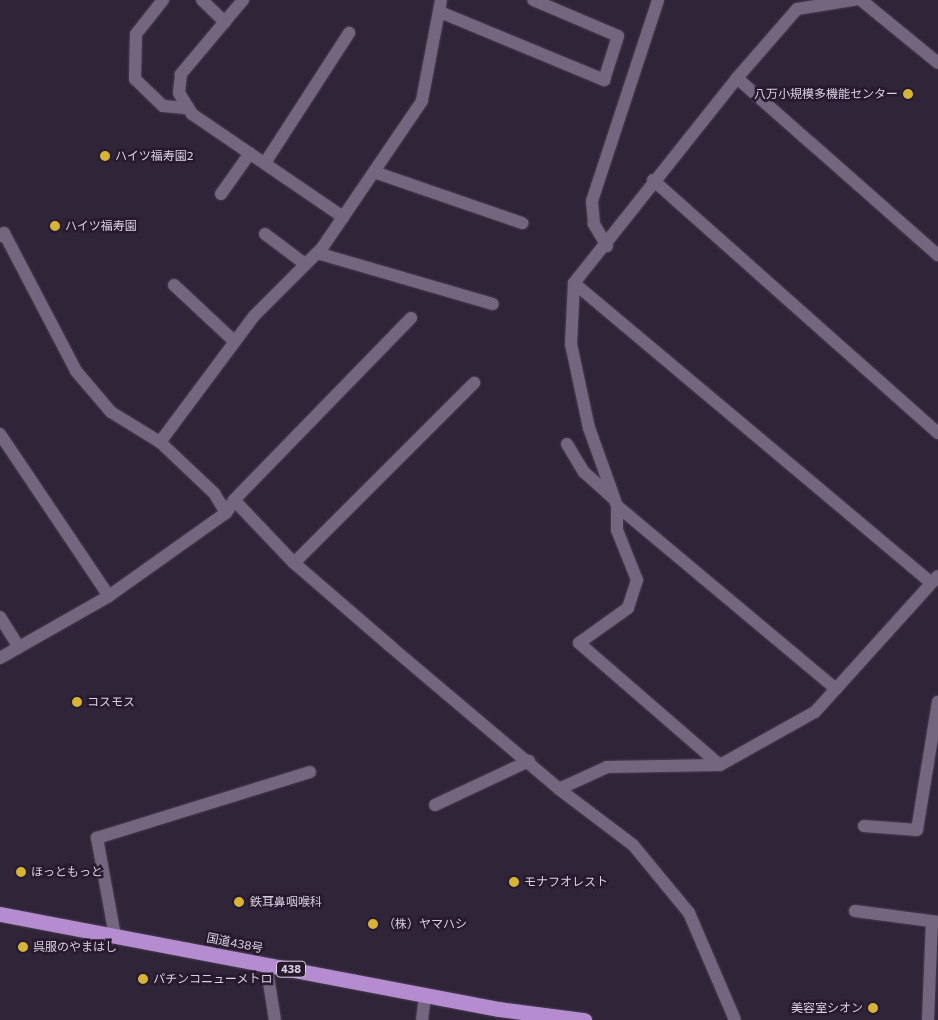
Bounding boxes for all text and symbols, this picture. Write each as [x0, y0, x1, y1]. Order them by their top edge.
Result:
place label: 八万小規模多機能センター [754, 87, 898, 101]
marker: 八万小規模多機能センター [902, 88, 914, 100]
place label: ハイツ福寿園2 [115, 149, 194, 163]
marker: ハイツ福寿園2 [99, 150, 111, 162]
place label: ハイツ福寿園 [65, 219, 137, 233]
marker: ハイツ福寿園 [49, 220, 61, 232]
place label: コスモス [87, 695, 135, 709]
marker: コスモス [71, 696, 83, 708]
place label: ほっともっと [31, 865, 103, 879]
marker: ほっともっと [15, 866, 27, 878]
place label: モナフオレスト [524, 875, 608, 889]
marker: モナフオレスト [508, 876, 520, 888]
marker: 鉄耳鼻咽喉科 [232, 895, 246, 909]
place label: 鉄耳鼻咽喉科 [250, 895, 322, 909]
place label: （株）ヤマハシ [383, 917, 467, 931]
marker: （株）ヤマハシ [367, 918, 379, 930]
street label: 国道438号 [205, 930, 265, 956]
place label: 呉服のやまはし [33, 940, 117, 954]
marker: 呉服のやまはし [17, 941, 29, 953]
road number: 438 [276, 961, 306, 978]
place label: パチンコニューメトロ [153, 972, 273, 986]
marker: パチンコニューメトロ [137, 973, 149, 985]
place label: 美容室シオン [791, 1001, 863, 1015]
marker: 美容室シオン [867, 1002, 879, 1014]

